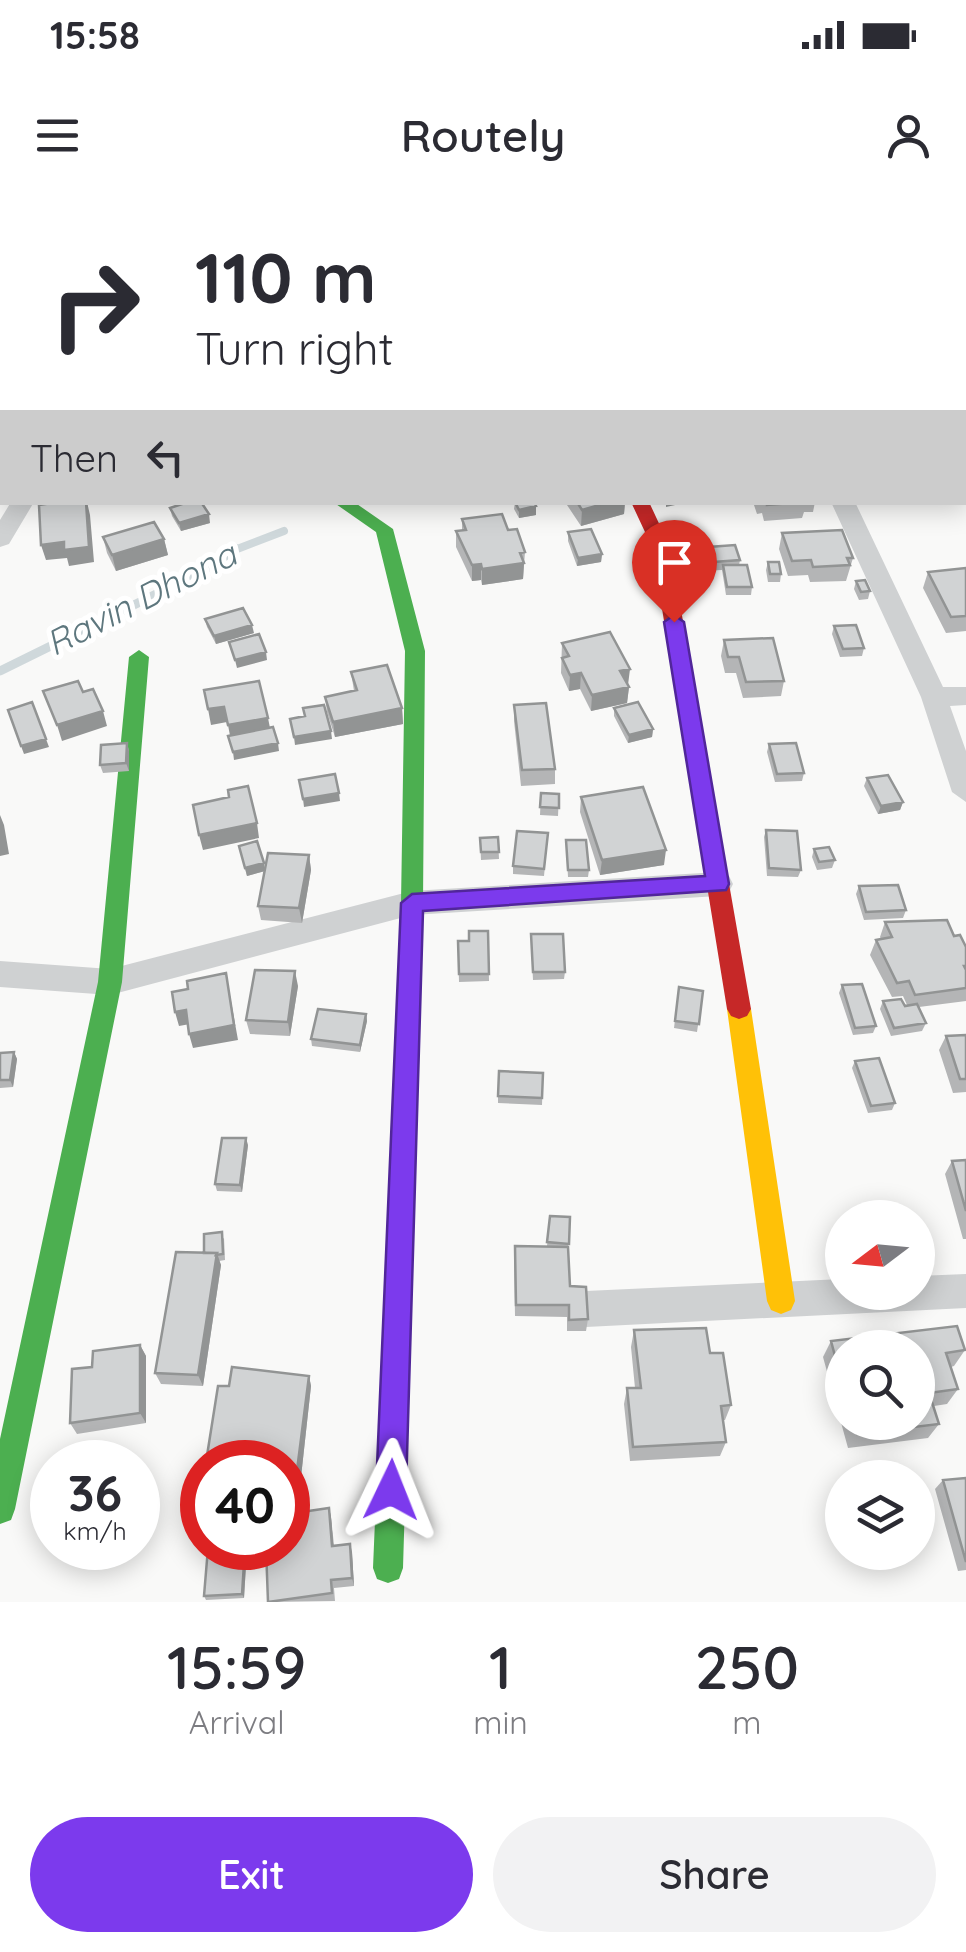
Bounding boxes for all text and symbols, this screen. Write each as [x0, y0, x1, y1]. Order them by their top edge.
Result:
text: 15:58 [50, 11, 140, 59]
text: Routely [401, 107, 565, 163]
icon: menu [30, 108, 85, 163]
icon: person [881, 108, 936, 163]
text: 110 m [195, 233, 377, 321]
icon: right [30, 240, 160, 370]
text: Turn right [195, 320, 394, 376]
icon: left [138, 430, 193, 485]
text: Then [30, 434, 118, 482]
pin [632, 520, 717, 623]
water label: Ravin Dhona [38, 531, 245, 665]
icon: arrive [647, 535, 702, 590]
north arrow [825, 1200, 935, 1310]
map controls [825, 1200, 935, 1570]
button: search [825, 1330, 935, 1440]
position arrow [339, 1438, 443, 1542]
speed limit sign: 40 [180, 1440, 310, 1570]
button: layers [825, 1460, 935, 1570]
text: 36 [68, 1461, 122, 1524]
text: km/h [63, 1515, 127, 1546]
text: 15:59 [167, 1629, 306, 1704]
text: 1 [489, 1629, 512, 1704]
text: 250 [695, 1629, 799, 1704]
text: Arrival [189, 1702, 285, 1742]
text: min [473, 1702, 528, 1742]
text: m [732, 1702, 761, 1742]
button: Exit [30, 1817, 473, 1932]
button: Share [493, 1817, 936, 1932]

